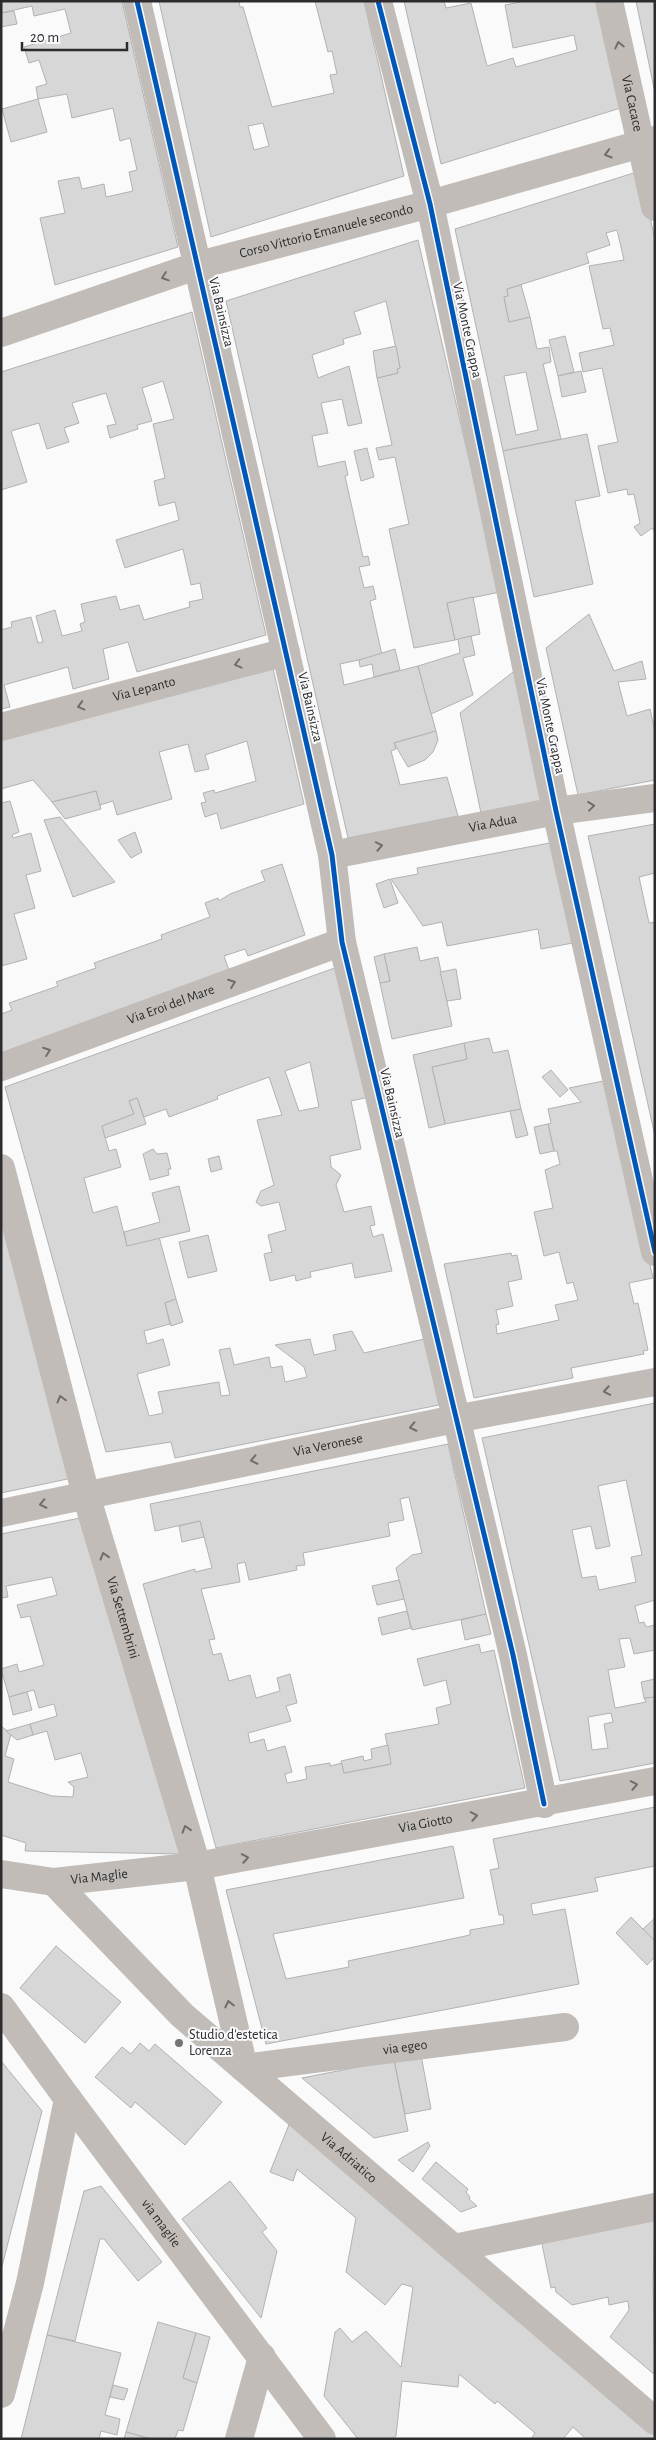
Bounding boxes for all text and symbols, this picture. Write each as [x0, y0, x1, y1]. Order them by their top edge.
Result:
scale bar [22, 20, 128, 52]
text: 20 m [30, 30, 59, 45]
one-way arrow [614, 41, 625, 50]
street label: Via Cacace [619, 74, 645, 133]
one-way arrow [604, 148, 612, 158]
street label: Corso Vittorio Emanuele secondo [238, 202, 415, 261]
one-way arrow [161, 271, 169, 281]
street label: Via Bainsizza [206, 276, 236, 349]
street label: Via Monte Grappa [450, 281, 484, 380]
one-way arrow [234, 658, 243, 669]
street label: Via Bainsizza [295, 671, 325, 744]
street label: Via Lepanto [111, 674, 177, 704]
street label: Via Monte Grappa [533, 677, 567, 776]
one-way arrow [78, 700, 86, 710]
one-way arrow [587, 801, 595, 812]
street label: Via Adua [468, 812, 519, 835]
one-way arrow [375, 841, 384, 851]
one-way arrow [228, 979, 236, 989]
street label: Via Eroi del Mare [126, 982, 216, 1027]
one-way arrow [42, 1047, 51, 1057]
street label: Via Bainsizza [377, 1067, 407, 1140]
one-way arrow [602, 1385, 611, 1396]
one-way arrow [56, 1395, 67, 1404]
one-way arrow [408, 1422, 417, 1432]
street label: Via Veronese [292, 1431, 364, 1459]
one-way arrow [249, 1454, 258, 1465]
one-way arrow [39, 1498, 47, 1509]
one-way arrow [100, 1552, 110, 1561]
street label: Via Settembrini [104, 1575, 142, 1660]
one-way arrow [629, 1781, 638, 1791]
street label: Via Giotto [398, 1812, 454, 1835]
one-way arrow [470, 1812, 479, 1822]
one-way arrow [182, 1825, 192, 1834]
one-way arrow [241, 1853, 250, 1863]
street label: Via Maglie [70, 1867, 129, 1887]
one-way arrow [224, 1999, 235, 2008]
place label: Studio d'estetica Lorenza [189, 2028, 279, 2058]
marker: Studio d'estetica Lorenza [173, 2037, 185, 2049]
street label: via egeo [382, 2038, 428, 2057]
street label: Via Adriatico [317, 2130, 380, 2186]
street label: via maglie [139, 2197, 183, 2250]

